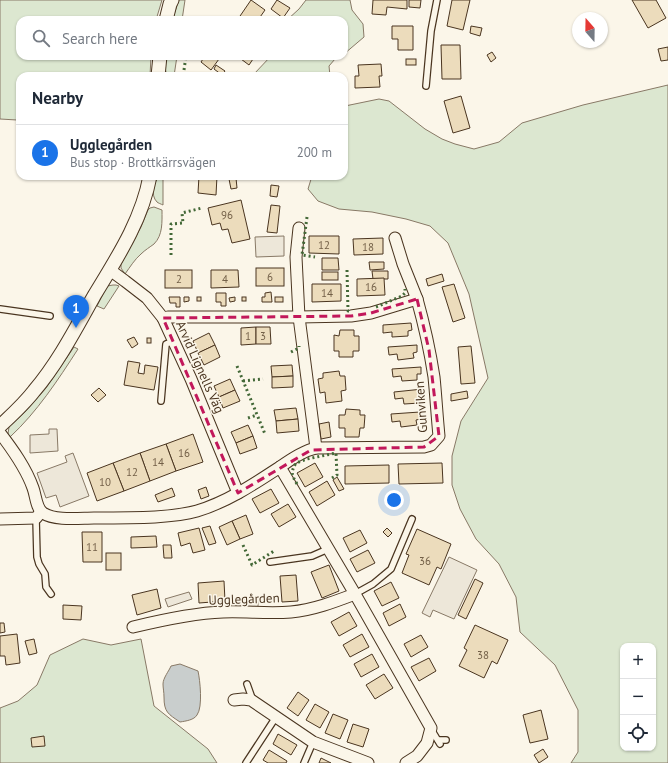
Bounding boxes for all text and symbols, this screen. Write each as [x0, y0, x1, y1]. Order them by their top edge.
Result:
north arrow [572, 12, 608, 48]
search box [16, 16, 348, 60]
icon: search [30, 27, 52, 49]
text: Search here [62, 29, 138, 48]
text: Nearby [32, 87, 83, 109]
text: Ugglegården [70, 135, 152, 154]
text: 1 [41, 144, 49, 161]
text: 200 m [297, 144, 332, 161]
text: Bus stop · Brottkärrsvägen [70, 154, 216, 171]
house number: 96 [221, 208, 233, 222]
house number: 12 [318, 238, 330, 252]
house number: 18 [362, 240, 374, 254]
house number: 6 [267, 270, 273, 284]
house number: 2 [176, 272, 182, 286]
house number: 4 [222, 272, 228, 286]
house number: 16 [365, 280, 377, 294]
house number: 14 [321, 286, 333, 300]
pin: 1 [63, 295, 89, 328]
street label: Arvid Lignells Väg [172, 318, 228, 416]
house number: 1 [245, 329, 251, 343]
house number: 3 [260, 329, 266, 343]
street label: Gunviken [411, 381, 431, 433]
house number: 16 [178, 446, 190, 460]
house number: 14 [152, 455, 164, 469]
house number: 12 [126, 465, 138, 479]
house number: 10 [99, 475, 111, 489]
your location [384, 490, 404, 510]
house number: 11 [86, 540, 98, 554]
house number: 36 [419, 554, 431, 568]
street label: Ugglegården [208, 589, 280, 609]
map controls [620, 643, 656, 751]
button: + [620, 643, 656, 679]
house number: 38 [477, 648, 489, 662]
button: − [620, 679, 656, 715]
button: locate [620, 715, 656, 751]

